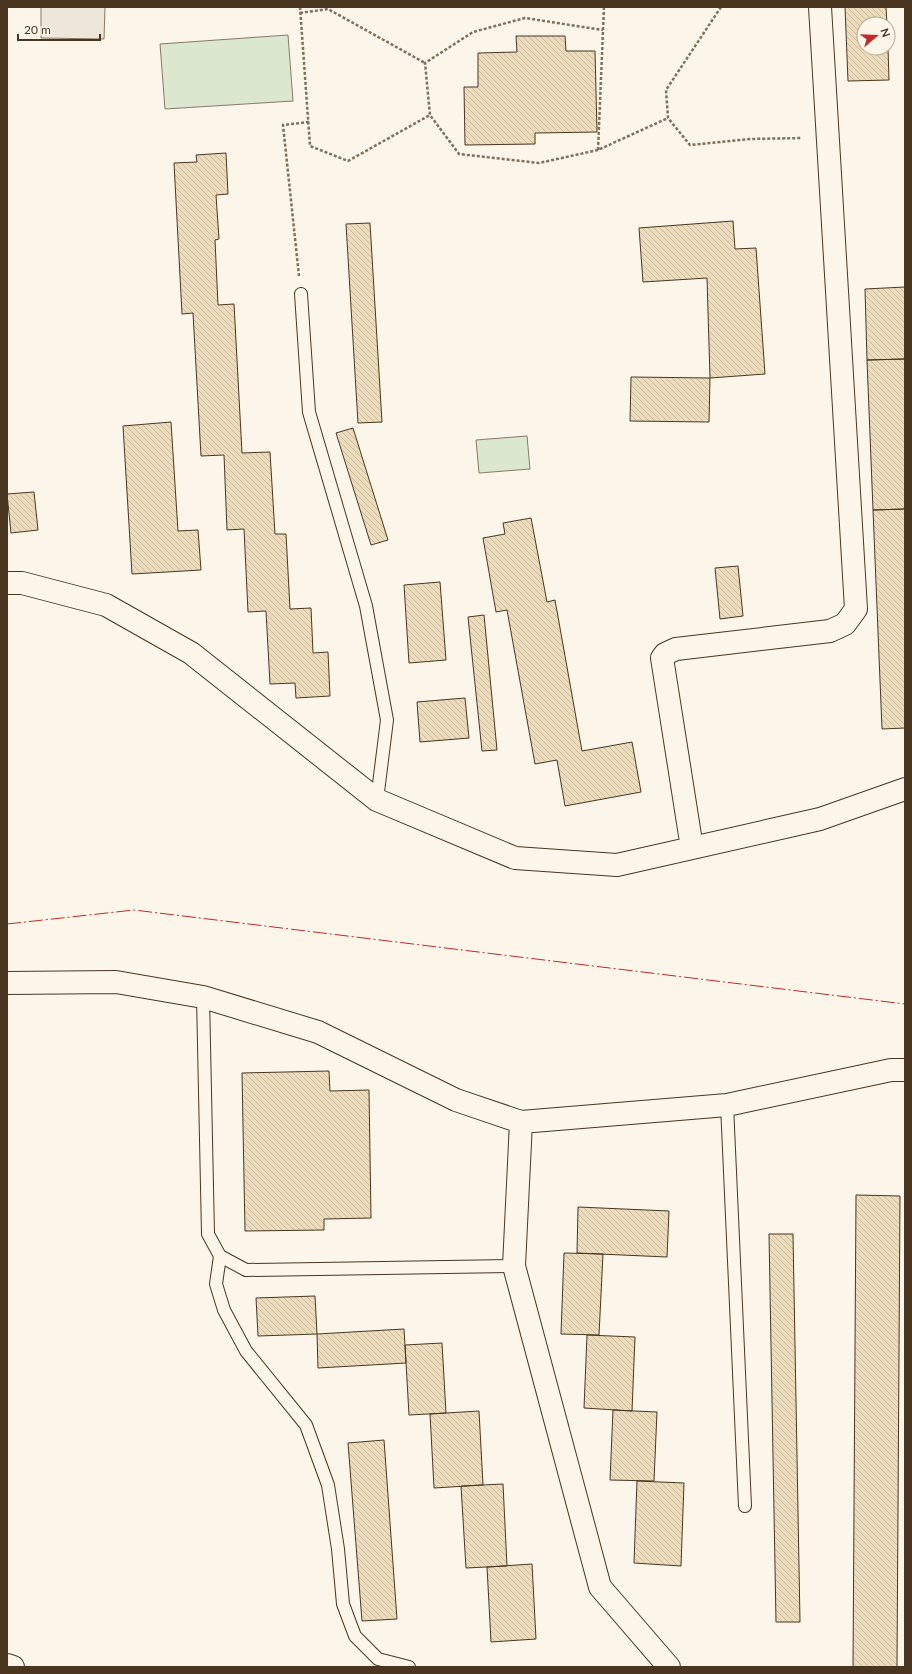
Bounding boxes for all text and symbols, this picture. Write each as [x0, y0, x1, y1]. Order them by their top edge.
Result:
scale bar [18, 16, 100, 42]
north arrow [856, 16, 896, 56]
text: 20 m [24, 22, 51, 37]
text: N [878, 26, 893, 39]

